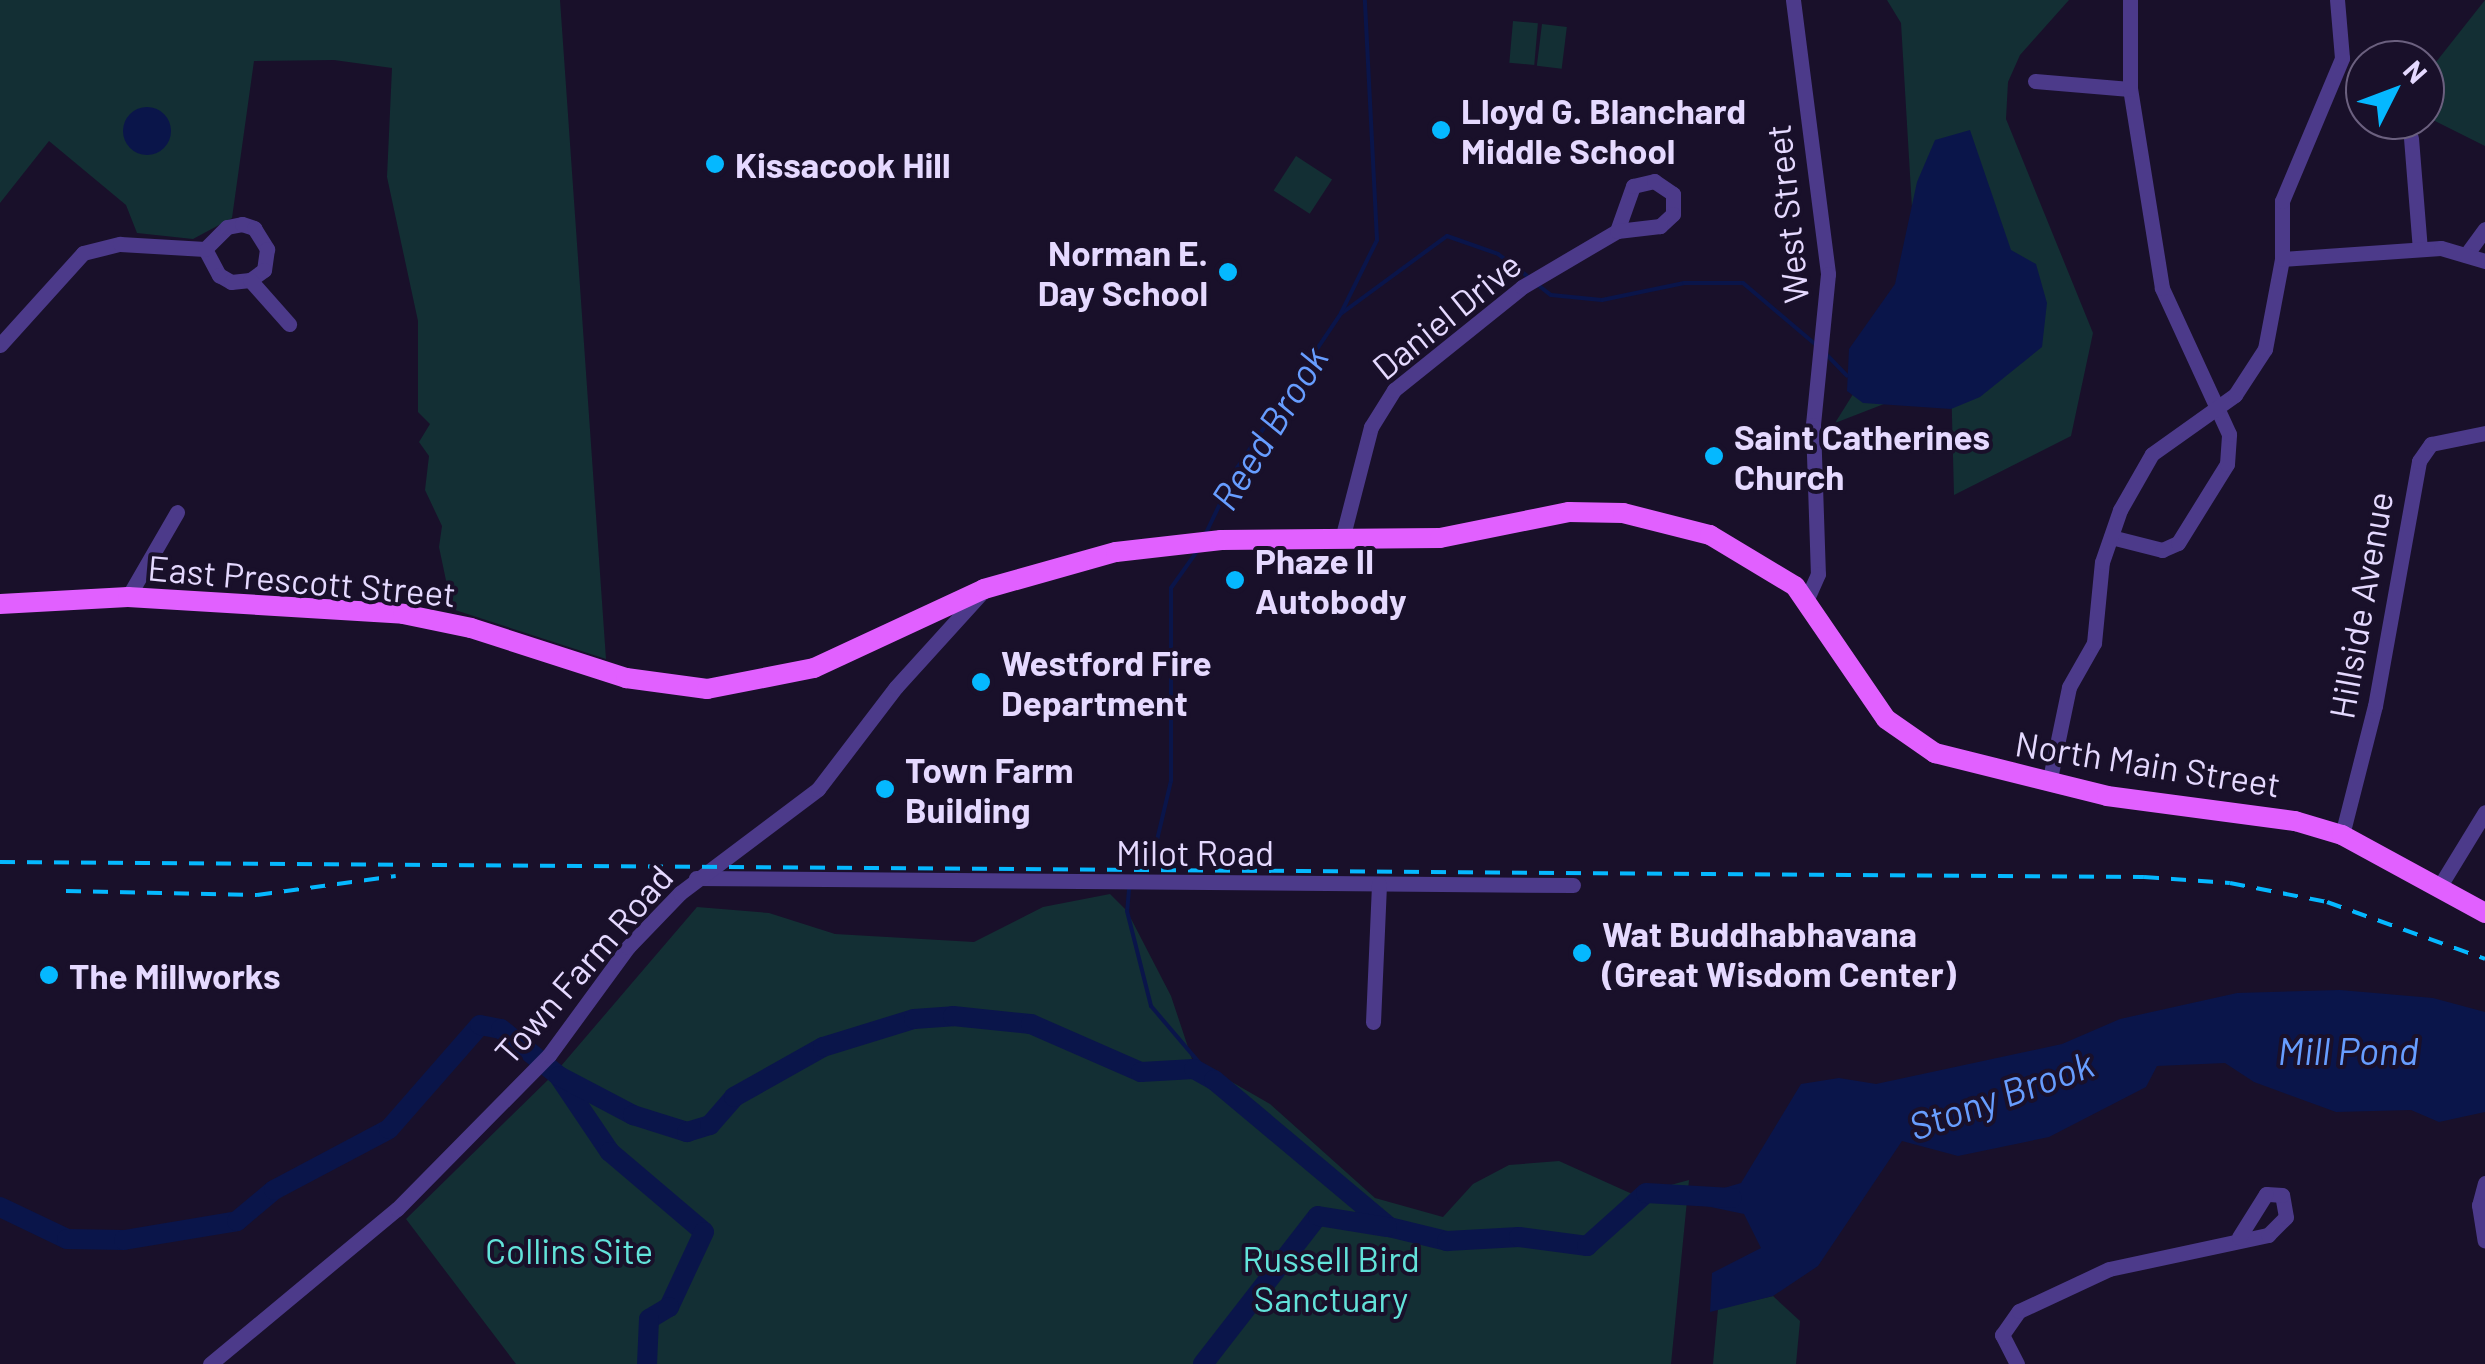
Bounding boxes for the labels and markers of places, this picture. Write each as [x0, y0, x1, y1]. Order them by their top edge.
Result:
place label: Lloyd G. Blanchard Middle School [1461, 89, 1746, 171]
marker: Lloyd G. Blanchard Middle School [1430, 119, 1452, 141]
place label: Kissacook Hill [735, 143, 950, 185]
marker: Kissacook Hill [704, 153, 726, 175]
place label: Norman E. Day School [1038, 231, 1208, 313]
marker: Norman E. Day School [1217, 261, 1239, 283]
place label: Saint Catherines Church [1734, 415, 1990, 497]
marker: Saint Catherines Church [1703, 445, 1725, 467]
place label: Phaze II Autobody [1255, 539, 1407, 621]
marker: Phaze II Autobody [1224, 569, 1246, 591]
place label: Westford Fire Department [1001, 641, 1212, 723]
marker: Westford Fire Department [970, 671, 992, 693]
place label: Town Farm Building [905, 748, 1074, 830]
marker: Town Farm Building [874, 778, 896, 800]
place label: Wat Buddhabhavana (Great Wisdom Center) [1602, 912, 1956, 994]
marker: Wat Buddhabhavana (Great Wisdom Center) [1571, 942, 1593, 964]
place label: The Millworks [69, 954, 281, 996]
marker: The Millworks [38, 964, 60, 986]

